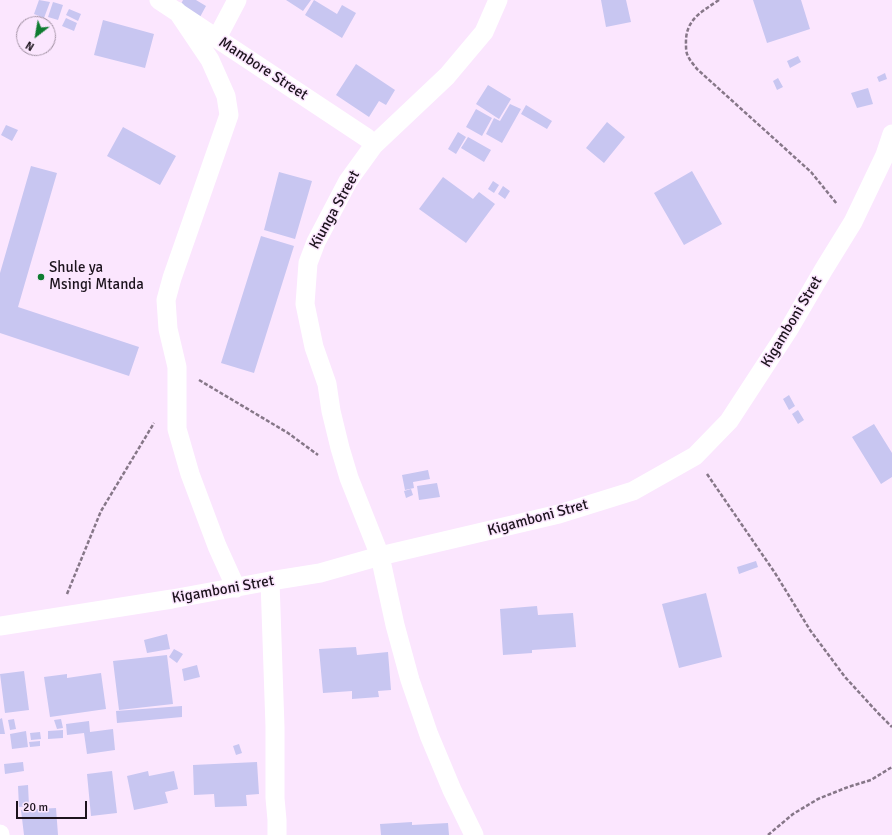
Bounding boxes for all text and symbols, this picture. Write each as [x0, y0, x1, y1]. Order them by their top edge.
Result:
north arrow [16, 16, 56, 56]
street label: Mambore Street [215, 34, 311, 104]
text: N [23, 38, 37, 53]
street label: Kiunga Street [306, 167, 364, 253]
place label: Shule ya Msingi Mtanda [49, 259, 144, 294]
marker: Shule ya Msingi Mtanda [36, 272, 46, 282]
street label: Kigamboni Stret [758, 273, 826, 371]
street label: Kigamboni Stret [486, 496, 590, 540]
street label: Kigamboni Stret [171, 572, 275, 608]
scale bar [18, 793, 89, 819]
text: 20 m [23, 800, 48, 815]

